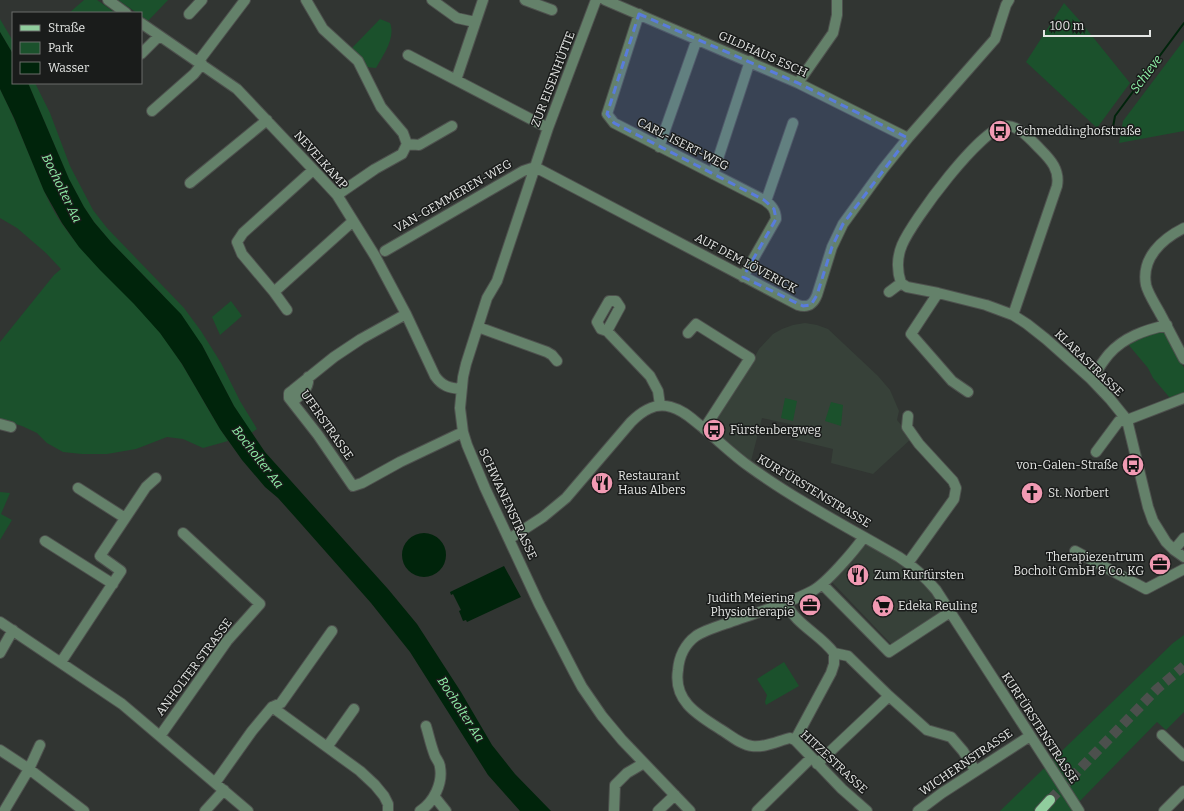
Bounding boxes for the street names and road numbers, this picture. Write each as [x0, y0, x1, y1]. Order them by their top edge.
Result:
street label: GILDHAUS ESCH [716, 28, 810, 80]
street label: ZUR EISENHÜTTE [527, 29, 578, 129]
street label: CARL-ISERT-WEG [635, 115, 731, 173]
street label: NEVELKAMP [291, 128, 351, 192]
street label: VAN-GEMMEREN-WEG [392, 157, 514, 235]
street label: AUF DEM LÖVERICK [693, 229, 800, 296]
street label: KLARASTRASSE [1052, 327, 1126, 399]
street label: UFERSTRASSE [298, 387, 356, 463]
street label: SCHWANENSTRASSE [476, 446, 540, 562]
street label: KURFÜRSTENSTRASSE [755, 451, 874, 530]
street label: ANHOLTER STRASSE [153, 616, 235, 718]
street label: KURFÜRSTENSTRASSE [999, 669, 1082, 786]
street label: WICHERNSTRASSE [917, 726, 1015, 798]
street label: HITZESTRASSE [798, 728, 870, 796]

